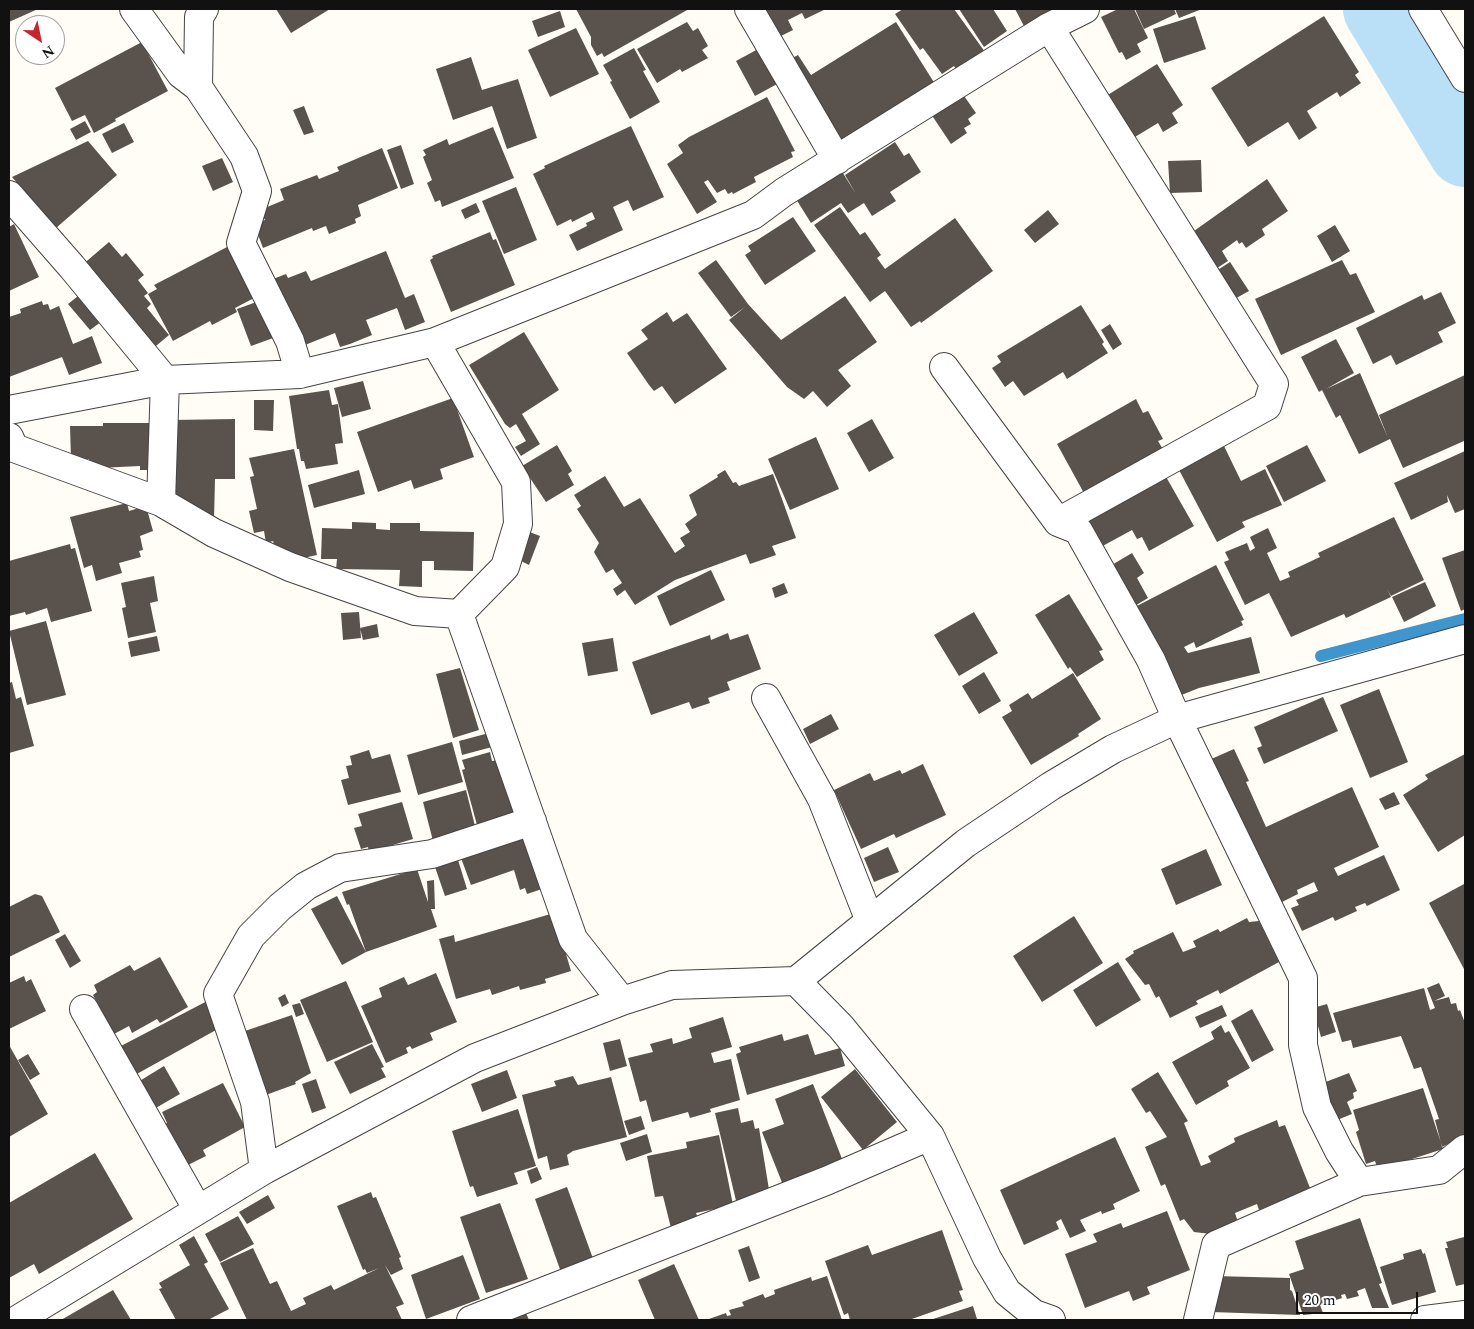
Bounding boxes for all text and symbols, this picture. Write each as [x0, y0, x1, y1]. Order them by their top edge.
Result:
north arrow [15, 15, 65, 65]
text: N [37, 40, 59, 64]
scale bar [1299, 1282, 1422, 1314]
text: 20 m [1304, 1289, 1336, 1312]

